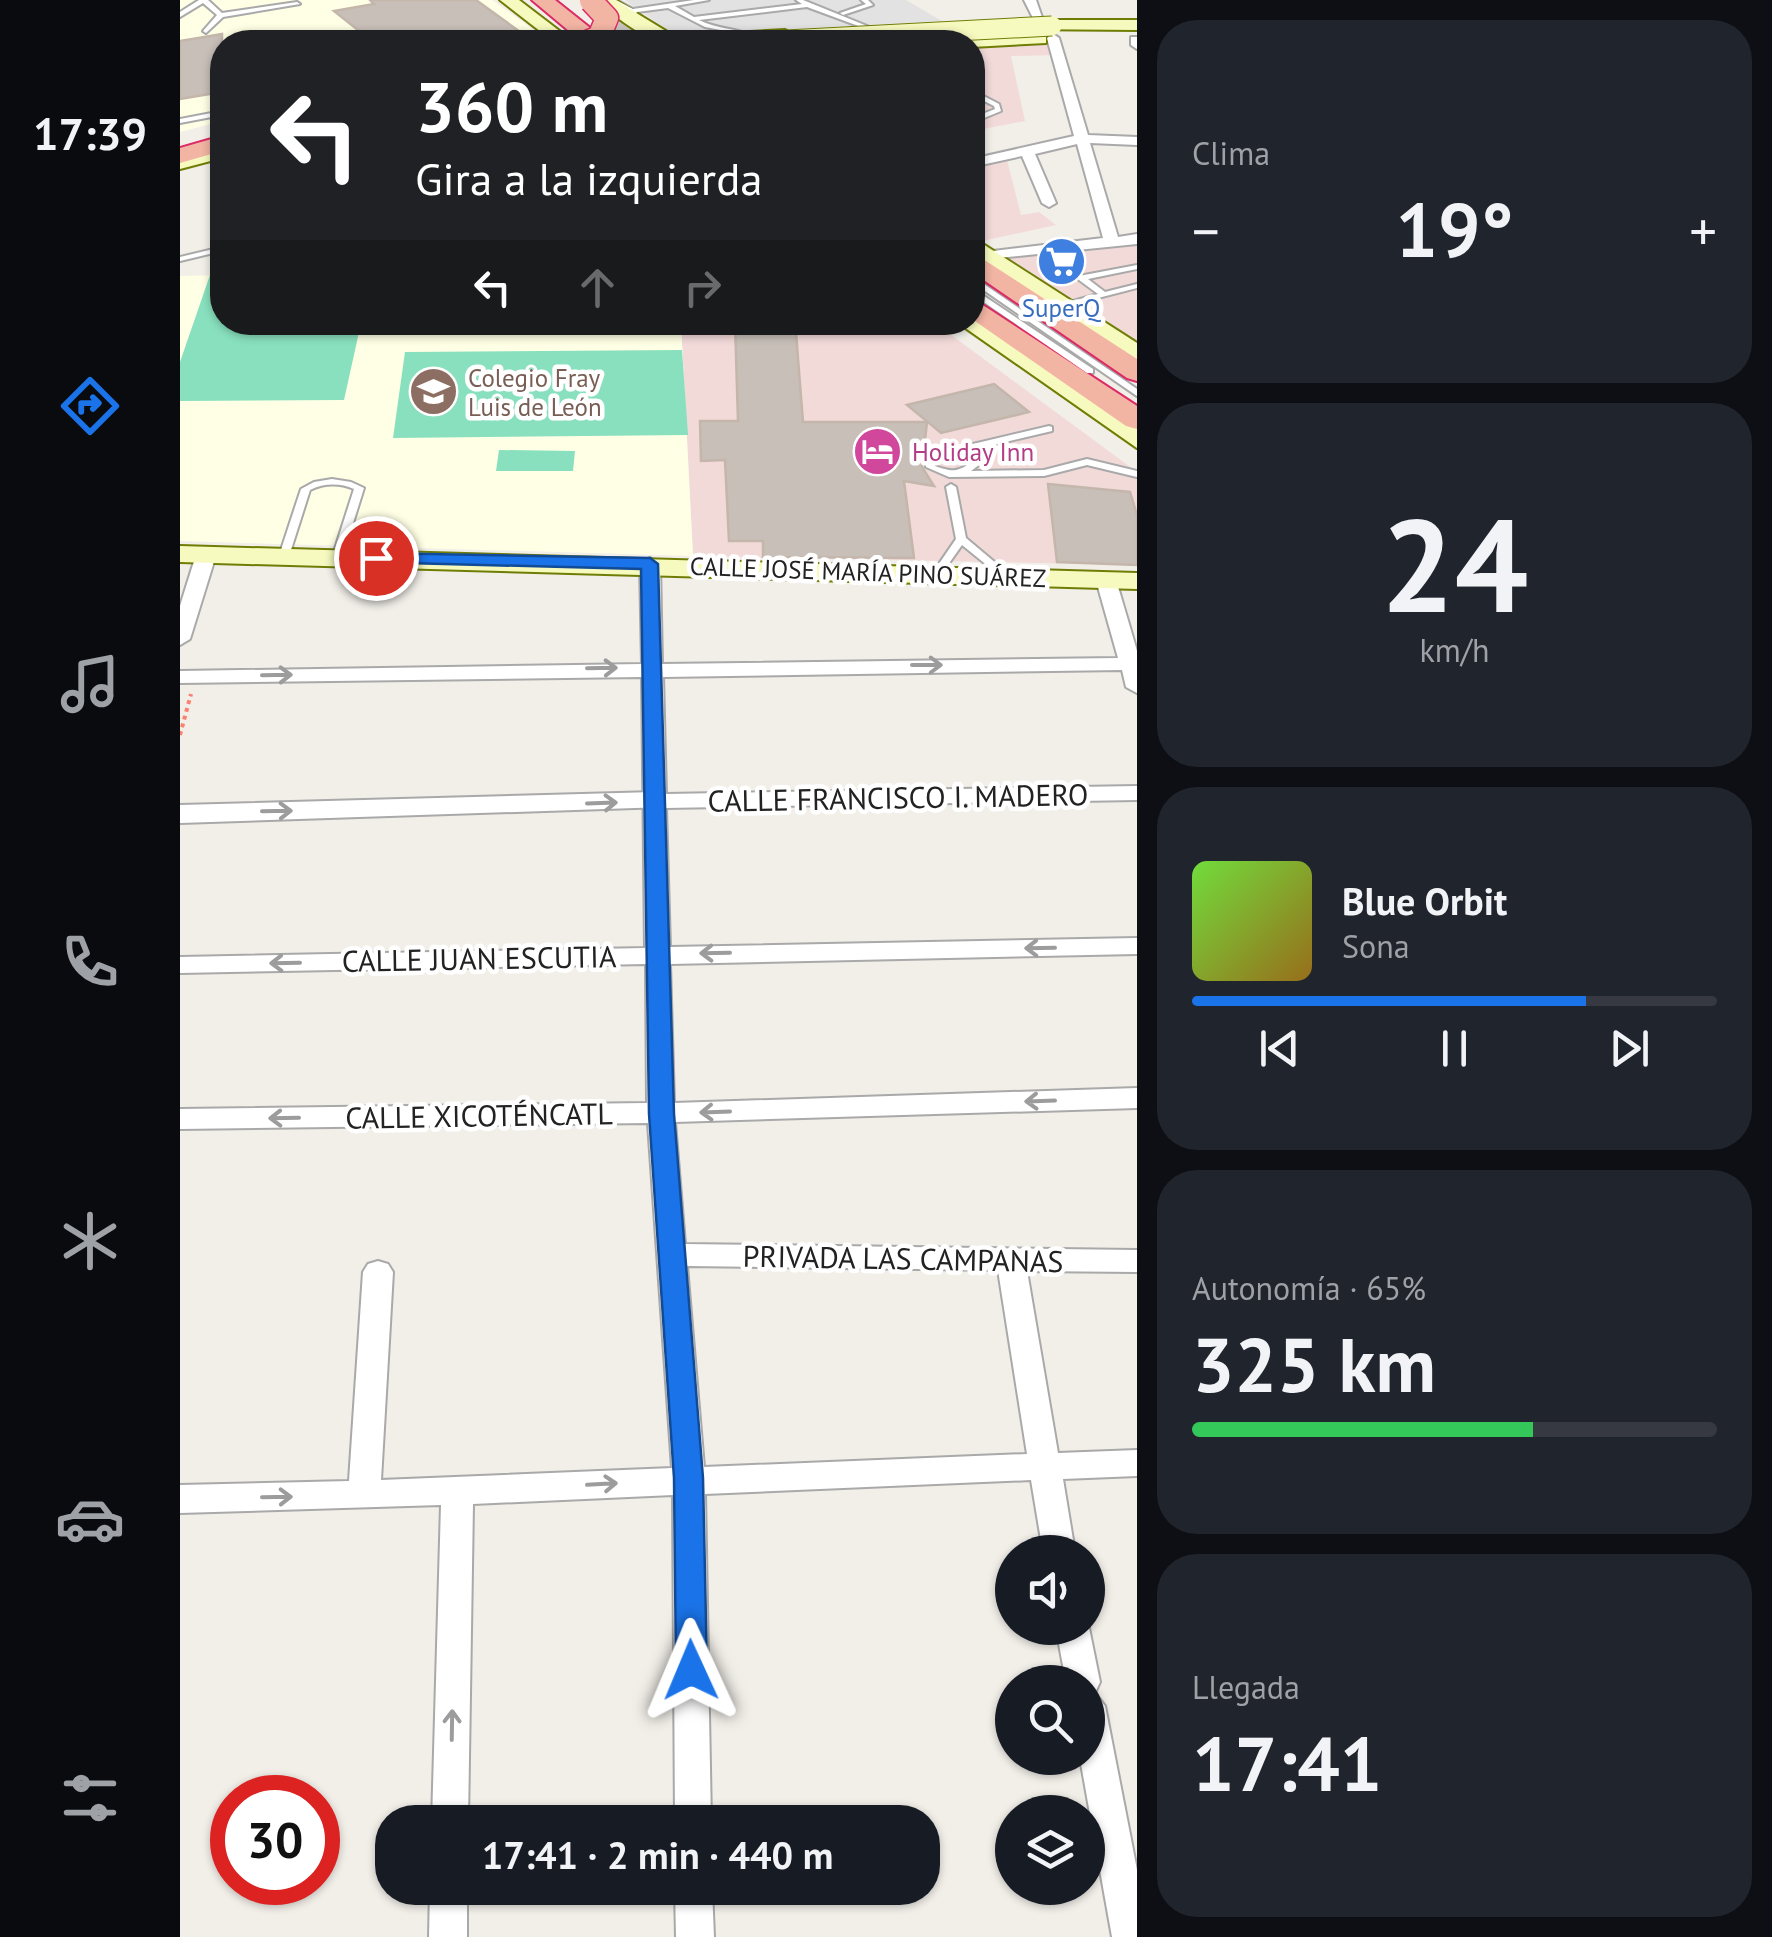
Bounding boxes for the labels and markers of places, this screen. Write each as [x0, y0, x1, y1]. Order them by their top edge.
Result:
supermarket icon: SuperQ [1035, 236, 1087, 288]
place label: SuperQ [1022, 292, 1101, 324]
place label: Colegio Fray Luis de León [468, 362, 602, 423]
school or university icon: Colegio Fray Luis de León [407, 366, 459, 418]
hotel icon: Holiday Inn [851, 426, 903, 478]
place label: Holiday Inn [912, 436, 1034, 468]
pin [334, 516, 419, 601]

